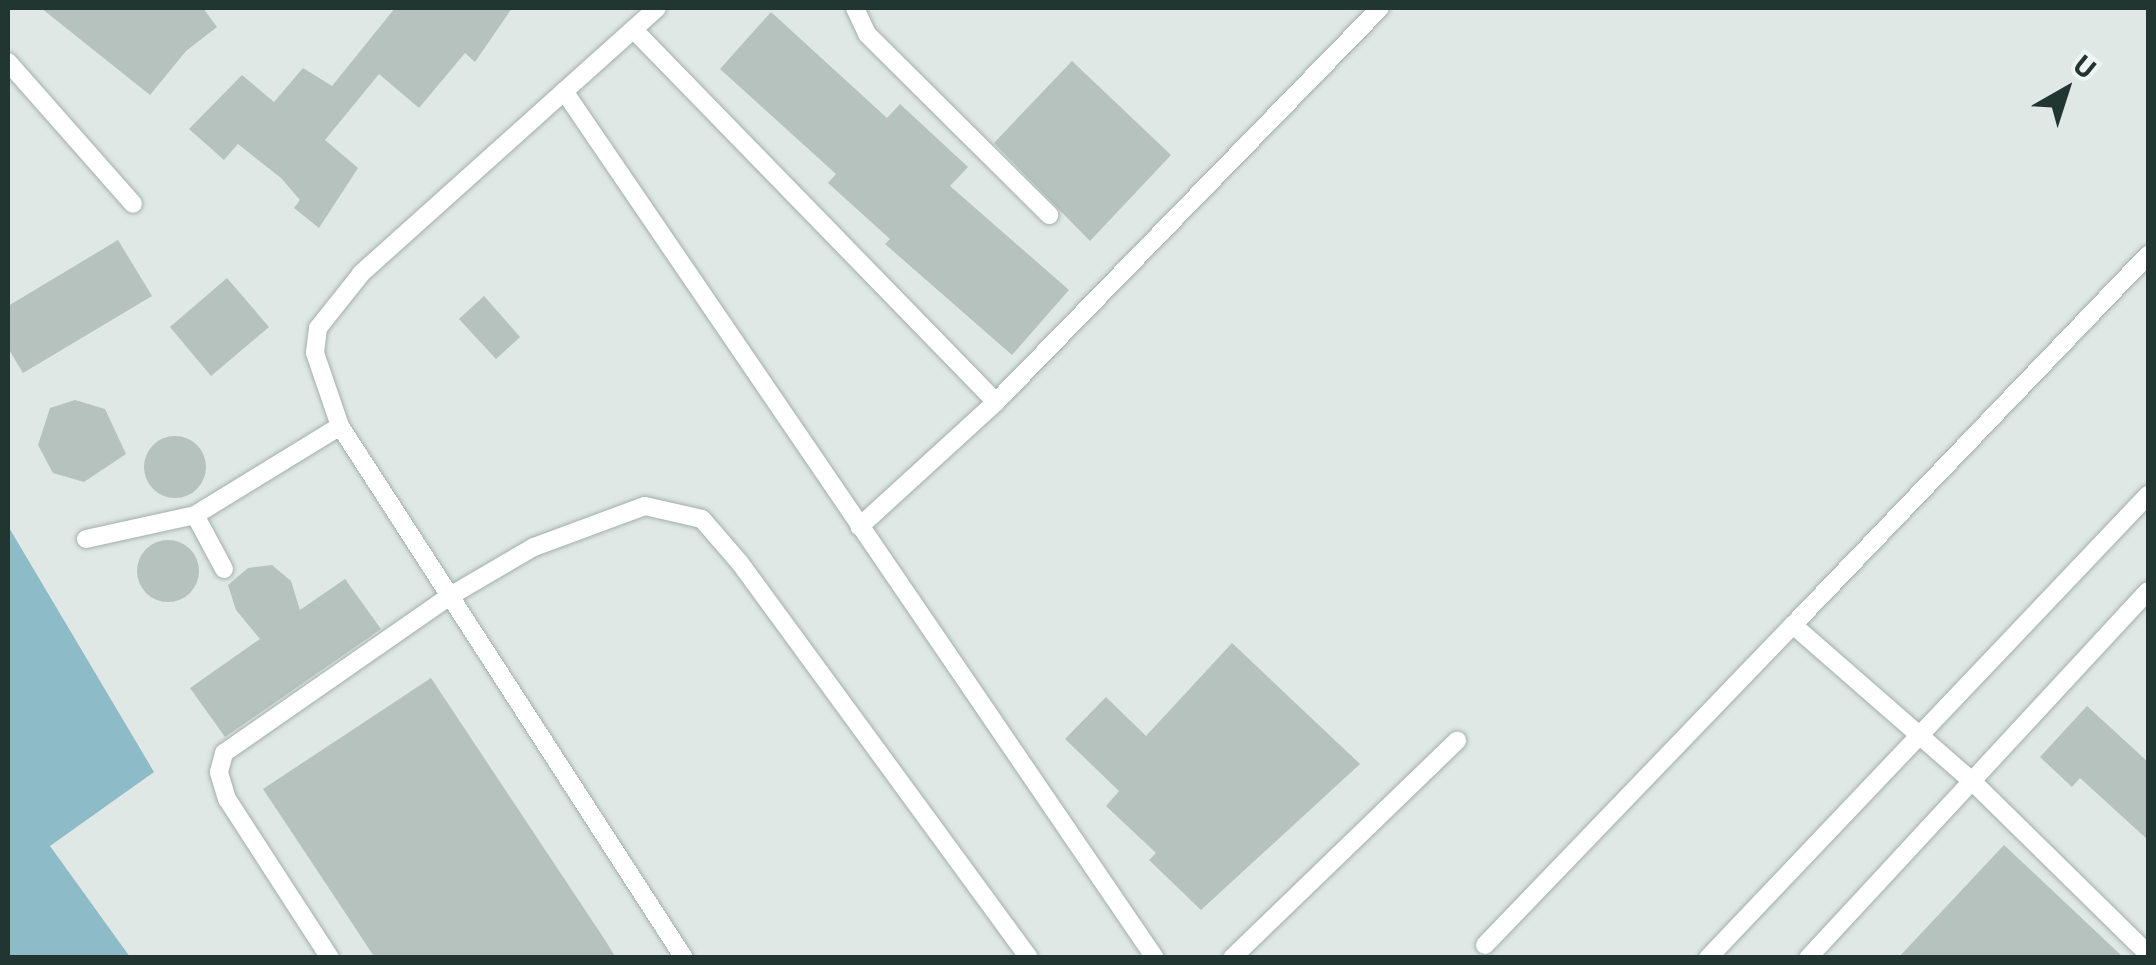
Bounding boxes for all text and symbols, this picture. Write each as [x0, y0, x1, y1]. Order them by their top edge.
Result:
north arrow [2016, 40, 2116, 140]
text: U [2066, 46, 2104, 87]

